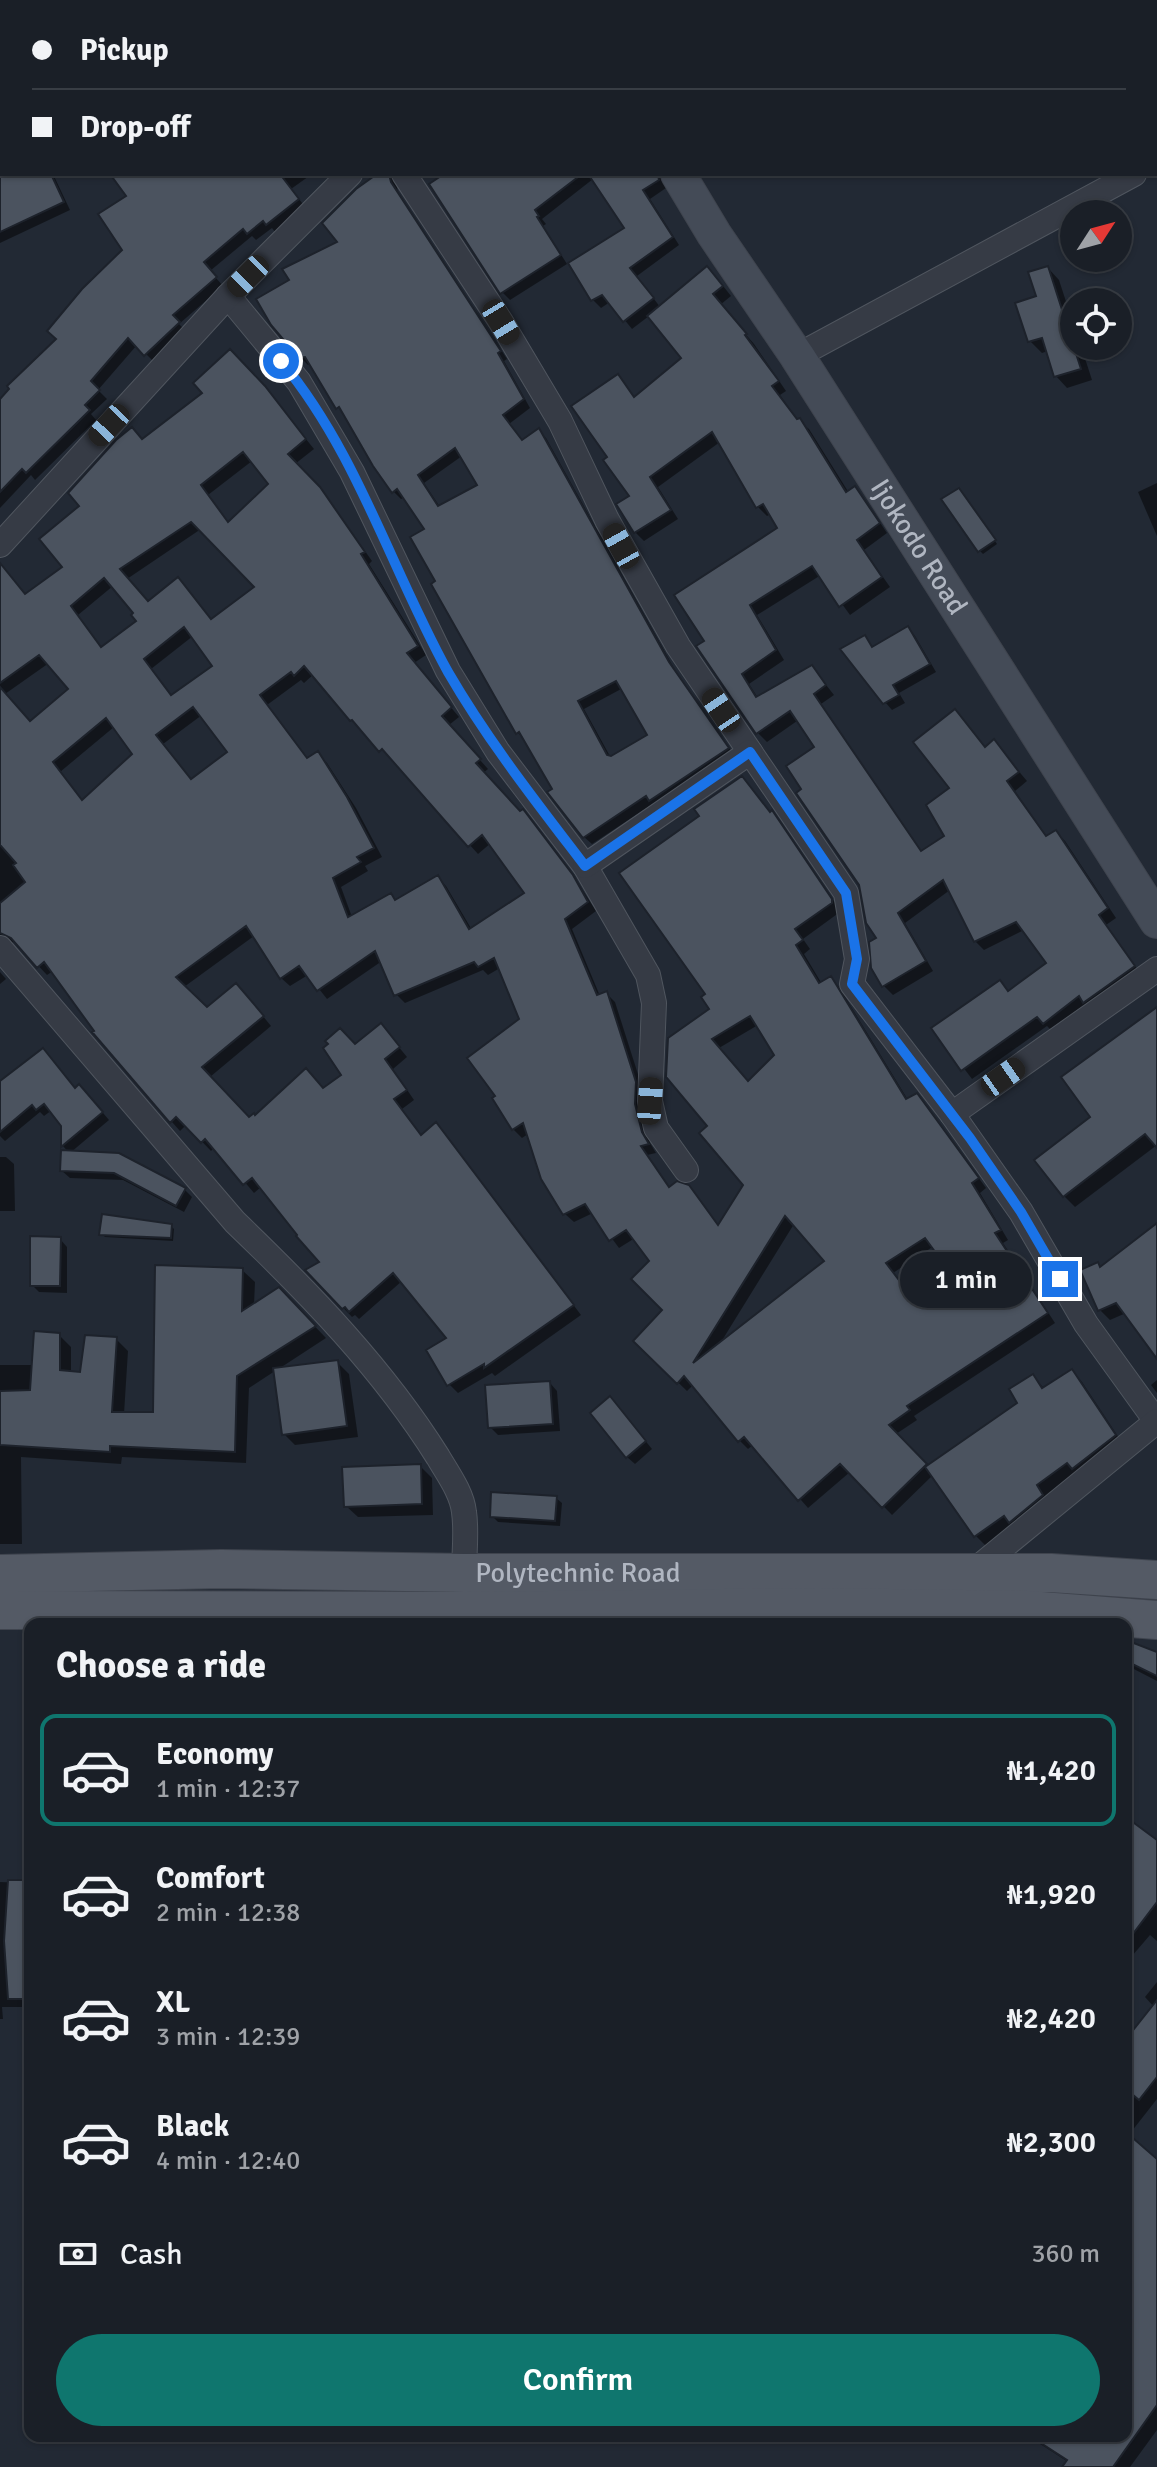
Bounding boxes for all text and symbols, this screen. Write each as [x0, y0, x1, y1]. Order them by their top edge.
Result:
text: Pickup [80, 32, 169, 69]
text: Drop-off [80, 109, 190, 146]
north arrow [1060, 200, 1132, 272]
map controls [1060, 200, 1132, 360]
car [223, 251, 273, 301]
button: locate [1060, 288, 1132, 360]
car [478, 295, 524, 349]
route start [263, 343, 299, 379]
car [84, 399, 134, 451]
street label: Ijokodo Road [863, 473, 974, 621]
car [599, 519, 643, 573]
car [698, 683, 744, 737]
car [976, 1053, 1030, 1101]
car [636, 1076, 664, 1126]
callout: 1 min [900, 1251, 1032, 1307]
route end [1042, 1261, 1078, 1297]
text: 1 min [935, 1264, 997, 1296]
street label: Polytechnic Road [475, 1556, 681, 1590]
text: Choose a ride [56, 1643, 266, 1688]
icon: car [60, 1734, 132, 1806]
text: Economy [156, 1736, 273, 1773]
text: ₦1,420 [1007, 1752, 1096, 1789]
text: 1 min · 12:37 [156, 1773, 300, 1805]
icon: car [60, 1858, 132, 1930]
text: Comfort [156, 1860, 265, 1897]
text: ₦1,920 [1007, 1876, 1096, 1913]
text: 2 min · 12:38 [156, 1897, 300, 1929]
icon: car [60, 1982, 132, 2054]
text: XL [156, 1984, 190, 2021]
text: ₦2,420 [1007, 2000, 1096, 2037]
text: 3 min · 12:39 [156, 2021, 300, 2053]
icon: car [60, 2106, 132, 2178]
text: Black [156, 2108, 229, 2145]
text: ₦2,300 [1007, 2124, 1096, 2161]
text: 4 min · 12:40 [156, 2145, 300, 2177]
icon: cash [56, 2232, 100, 2276]
text: Cash [120, 2236, 183, 2273]
text: 360 m [1031, 2238, 1100, 2270]
button: Confirm [56, 2334, 1100, 2426]

